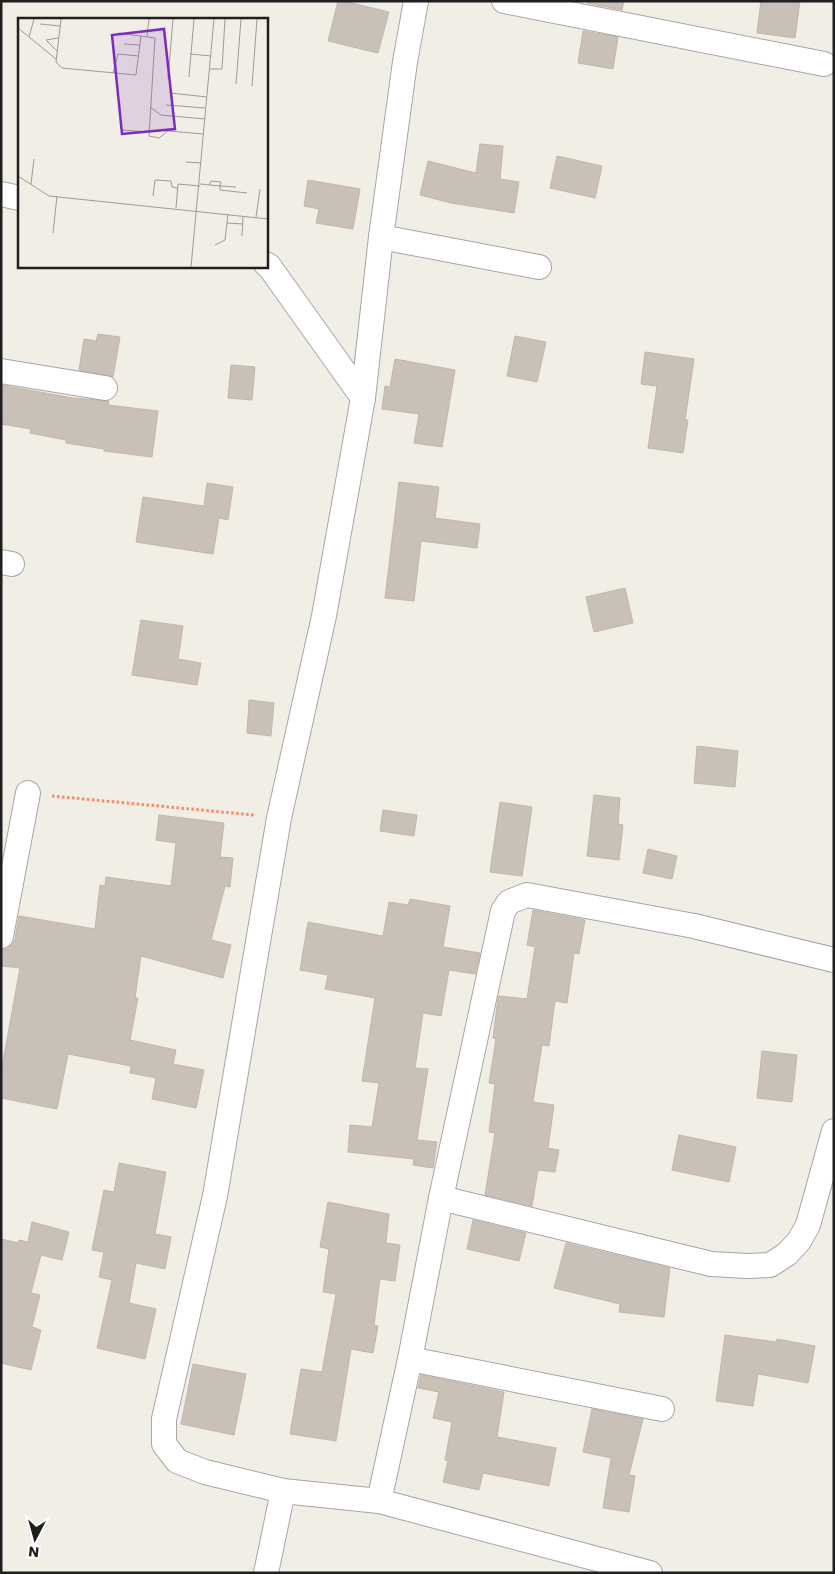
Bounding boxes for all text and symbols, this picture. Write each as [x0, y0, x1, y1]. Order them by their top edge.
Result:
inset map [18, 18, 268, 268]
north arrow [10, 1514, 60, 1564]
text: N [27, 1541, 40, 1562]

